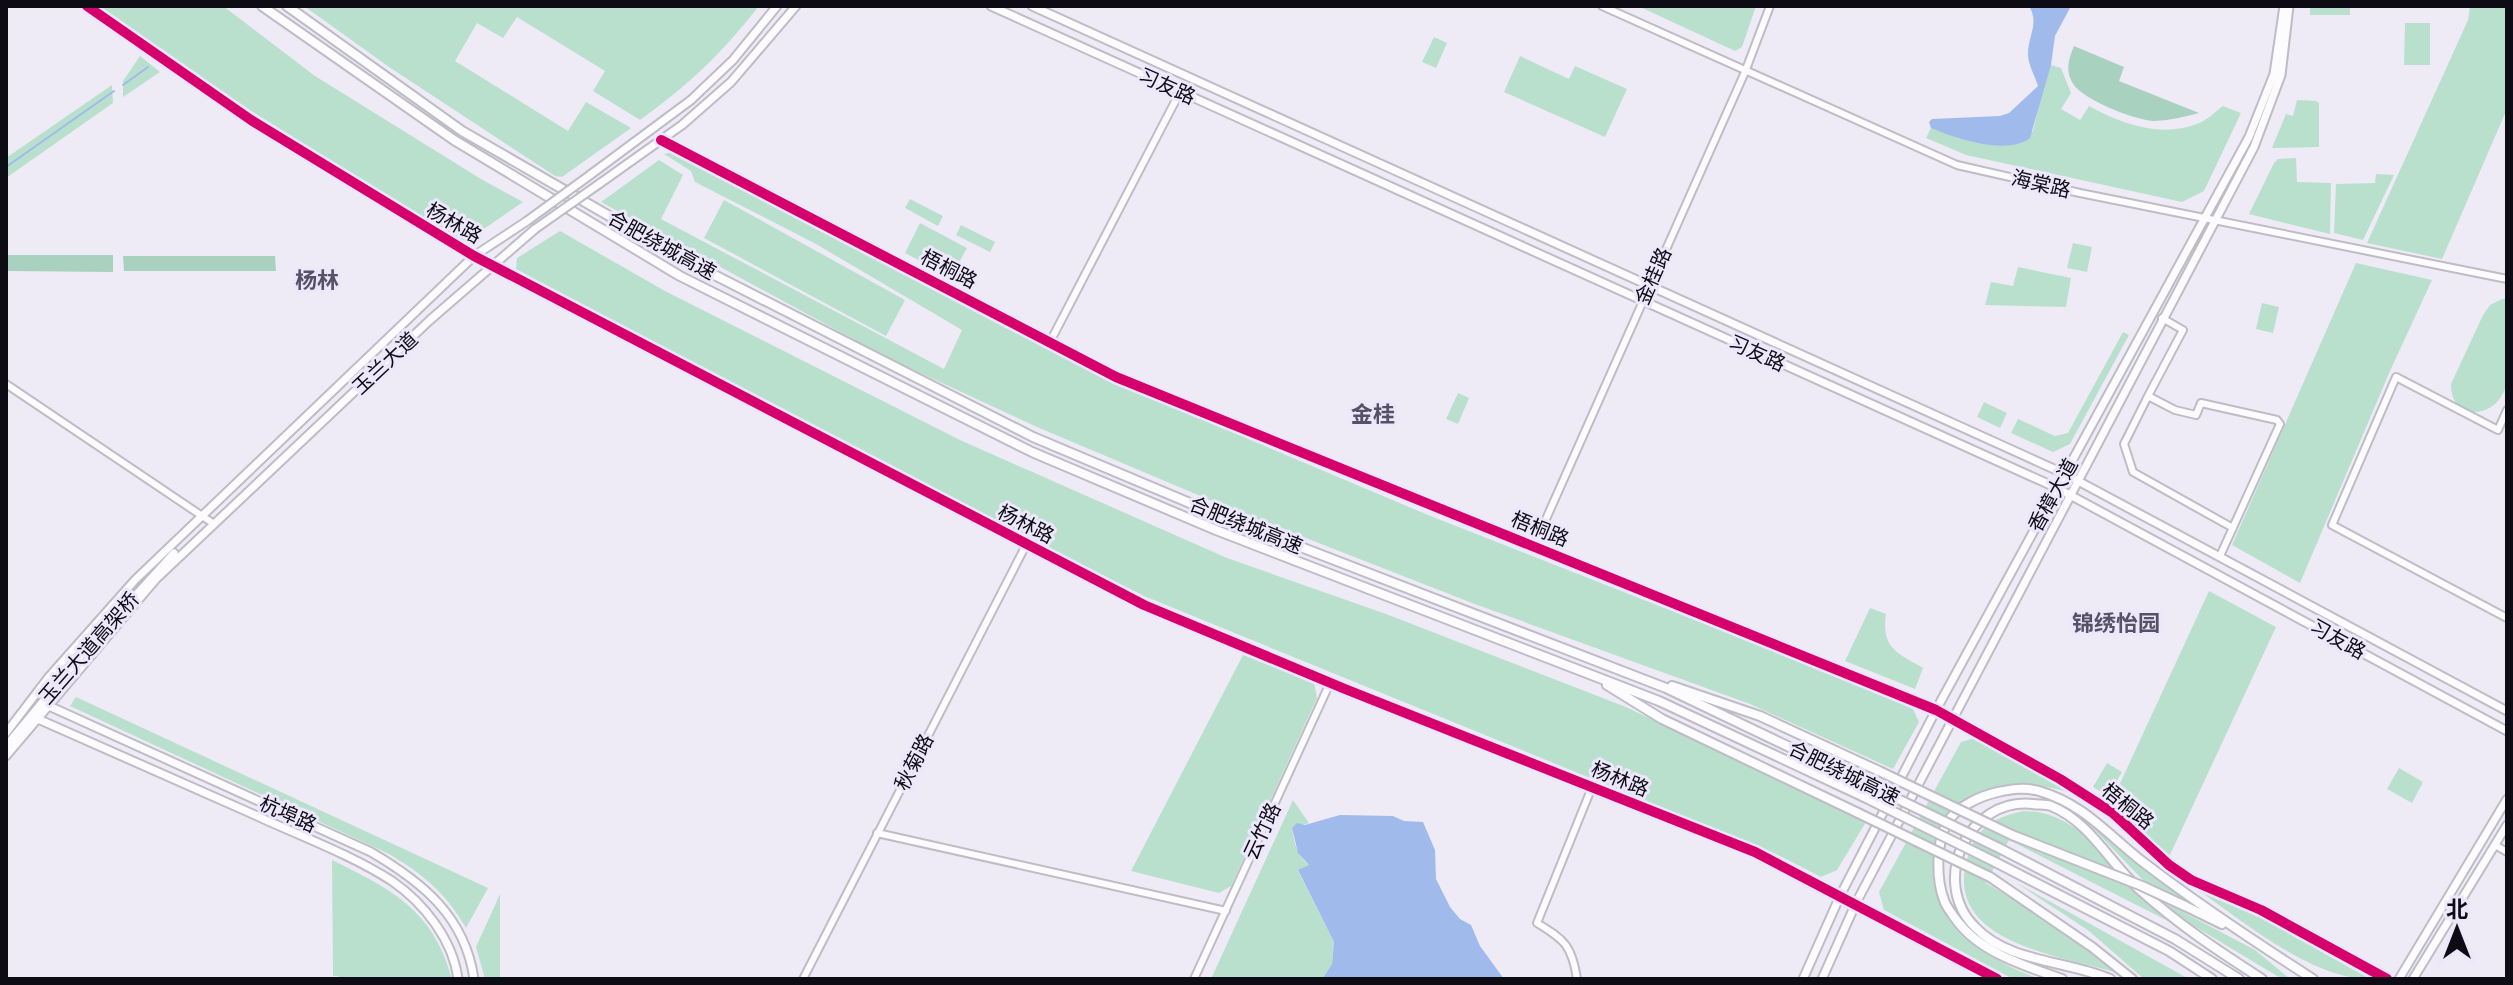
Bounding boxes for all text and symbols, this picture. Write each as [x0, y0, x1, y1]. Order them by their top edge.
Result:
street label: 习友路 [1135, 64, 1199, 108]
street label: 海棠路 [2009, 167, 2073, 201]
street label: 杨林路 [423, 198, 485, 248]
street label: 合肥绕城高速 [604, 206, 720, 284]
street label: 金桂路 [1631, 244, 1675, 308]
street label: 梧桐路 [917, 246, 981, 292]
district label: 杨林 [295, 268, 339, 293]
street label: 玉兰大道 [348, 328, 422, 398]
street label: 习友路 [1725, 331, 1789, 375]
district label: 金桂 [1351, 402, 1395, 427]
street label: 香樟大道 [2024, 455, 2082, 535]
street label: 合肥绕城高速 [1186, 492, 1306, 558]
street label: 杨林路 [994, 501, 1058, 547]
street label: 梧桐路 [1508, 508, 1572, 550]
street label: 玉兰大道高架桥 [35, 588, 143, 708]
district label: 锦绣怡园 [2072, 611, 2160, 636]
street label: 习友路 [2306, 615, 2370, 663]
street label: 秋菊路 [891, 730, 937, 794]
street label: 合肥绕城高速 [1785, 737, 1903, 809]
street label: 杨林路 [1588, 758, 1652, 800]
street label: 梧桐路 [2098, 779, 2158, 833]
street label: 杭埠路 [256, 792, 320, 836]
street label: 云竹路 [1239, 799, 1285, 863]
north arrow [2417, 889, 2497, 969]
text: 北 [2446, 897, 2468, 922]

